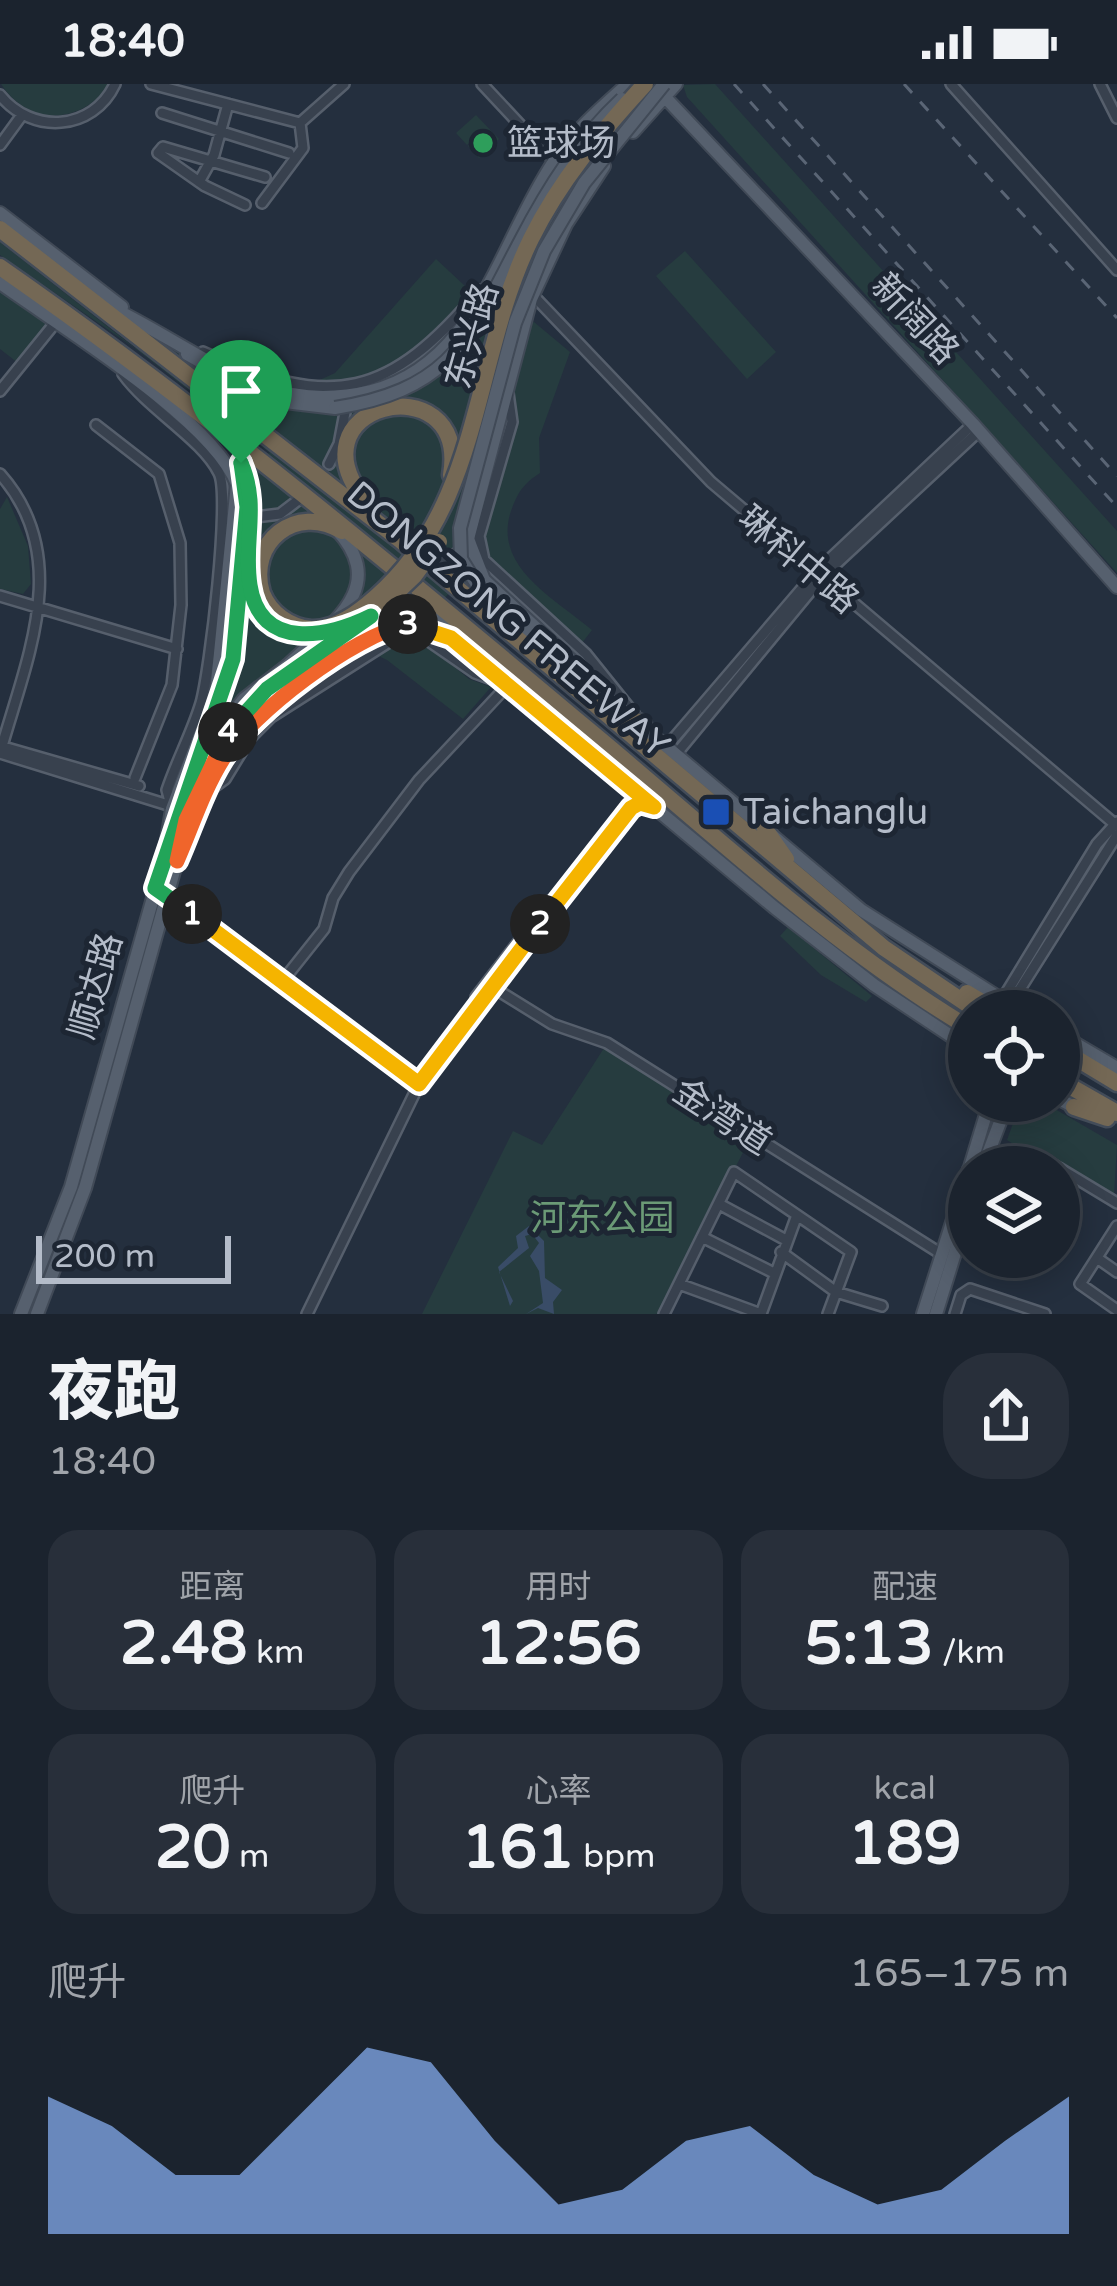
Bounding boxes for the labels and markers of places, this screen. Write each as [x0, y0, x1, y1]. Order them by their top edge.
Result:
place label: 篮球场 [507, 122, 615, 165]
marker: 篮球场 [470, 130, 496, 156]
pin [190, 340, 292, 463]
pin: 3 [378, 594, 438, 654]
pin: 4 [198, 702, 258, 762]
place label: Taichanglu [743, 791, 928, 834]
marker: Taichanglu [700, 796, 732, 828]
pin: 1 [162, 884, 222, 944]
pin: 2 [510, 894, 570, 954]

